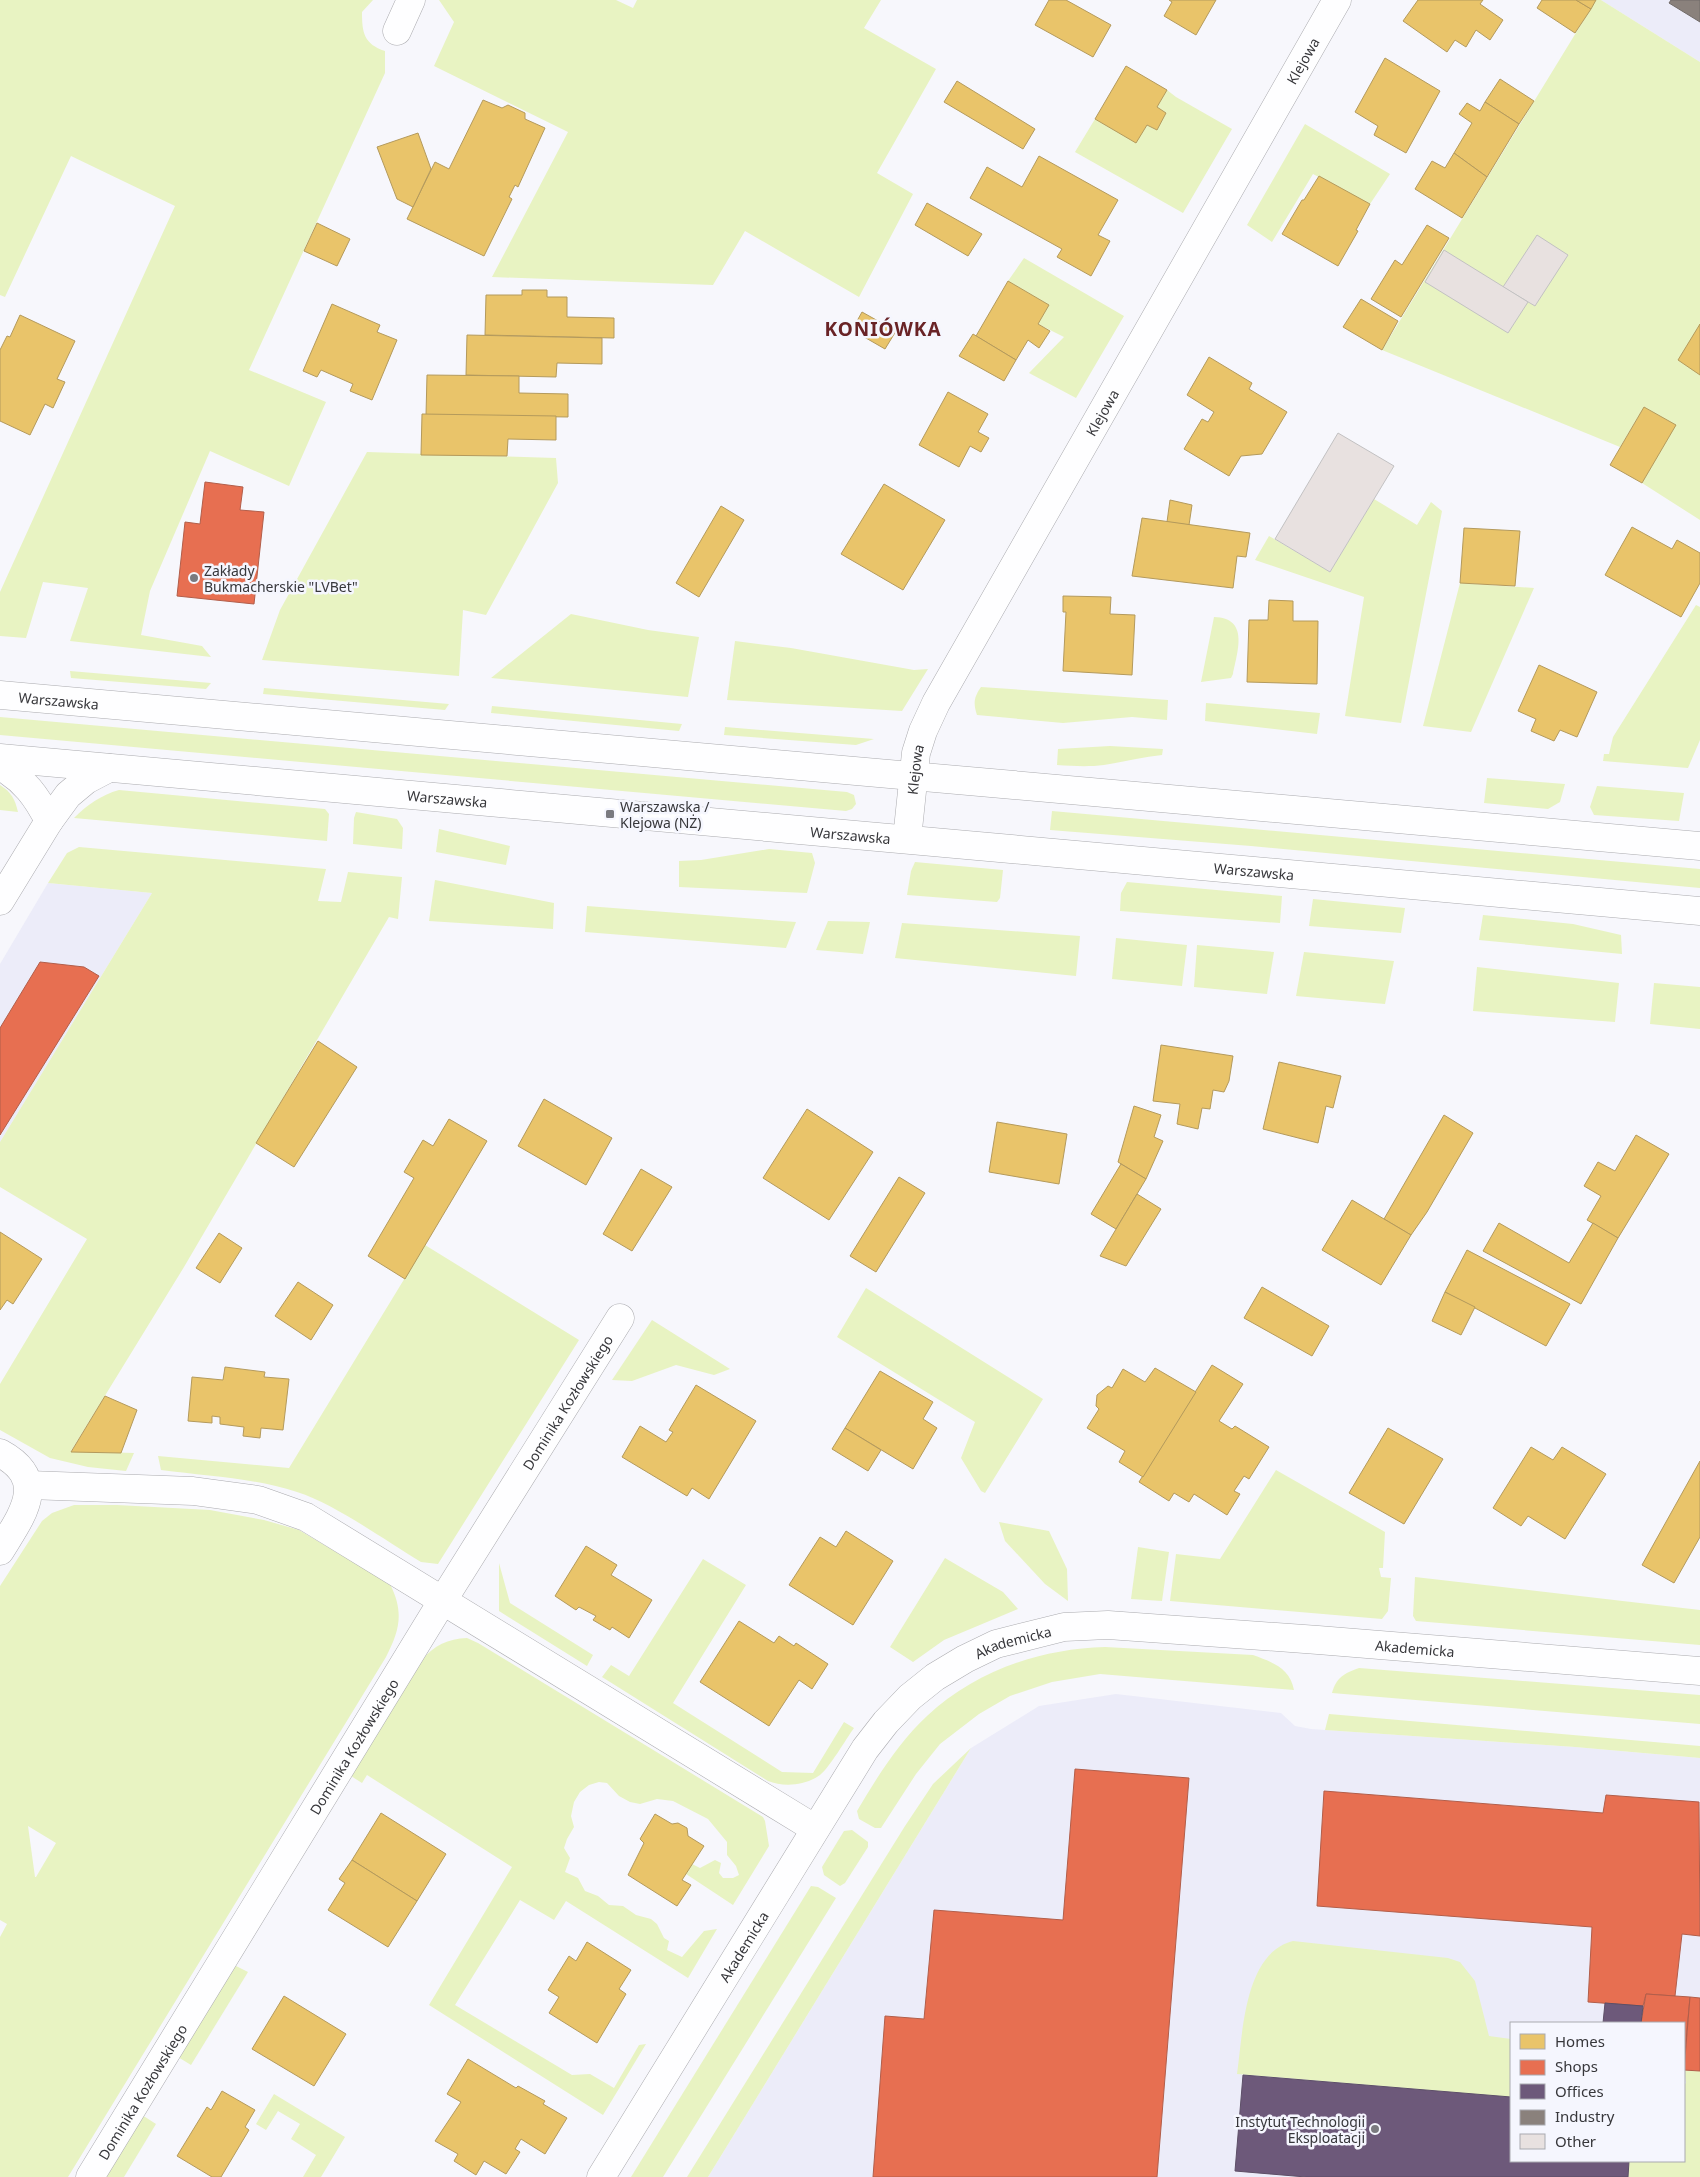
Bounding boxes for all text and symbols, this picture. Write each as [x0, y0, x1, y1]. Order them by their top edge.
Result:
street label: Klejowa [1282, 34, 1323, 87]
district label: KONIÓWKA [824, 316, 942, 342]
street label: Klejowa [1081, 386, 1123, 439]
place label: Zakłady Bukmacherskie "LVBet" [204, 561, 358, 596]
marker: Zakłady Bukmacherskie "LVBet" [188, 572, 200, 584]
street label: Warszawska [18, 687, 100, 713]
street label: Klejowa [902, 742, 928, 796]
street label: Warszawska [406, 785, 488, 811]
place label: Warszawska / Klejowa (NŻ) [620, 797, 710, 832]
marker: Warszawska / Klejowa (NŻ) [604, 808, 616, 820]
street label: Warszawska [810, 821, 892, 848]
street label: Warszawska [1213, 858, 1295, 884]
street label: Dominika Kozłowskiego [518, 1331, 617, 1473]
street label: Akademicka [971, 1621, 1053, 1663]
street label: Akademicka [1374, 1635, 1455, 1661]
street label: Dominika Kozłowskiego [305, 1675, 402, 1818]
street label: Akademicka [714, 1907, 772, 1985]
street label: Dominika Kozłowskiego [93, 2020, 191, 2163]
legend [1510, 2022, 1685, 2162]
text: Homes [1555, 2031, 1605, 2051]
text: Shops [1555, 2056, 1598, 2076]
text: Offices [1555, 2081, 1604, 2101]
text: Industry [1555, 2106, 1615, 2126]
place label: Instytut Technologii Eksploatacji [1235, 2112, 1365, 2147]
marker: Instytut Technologii Eksploatacji [1369, 2123, 1381, 2135]
text: Other [1555, 2131, 1596, 2151]

